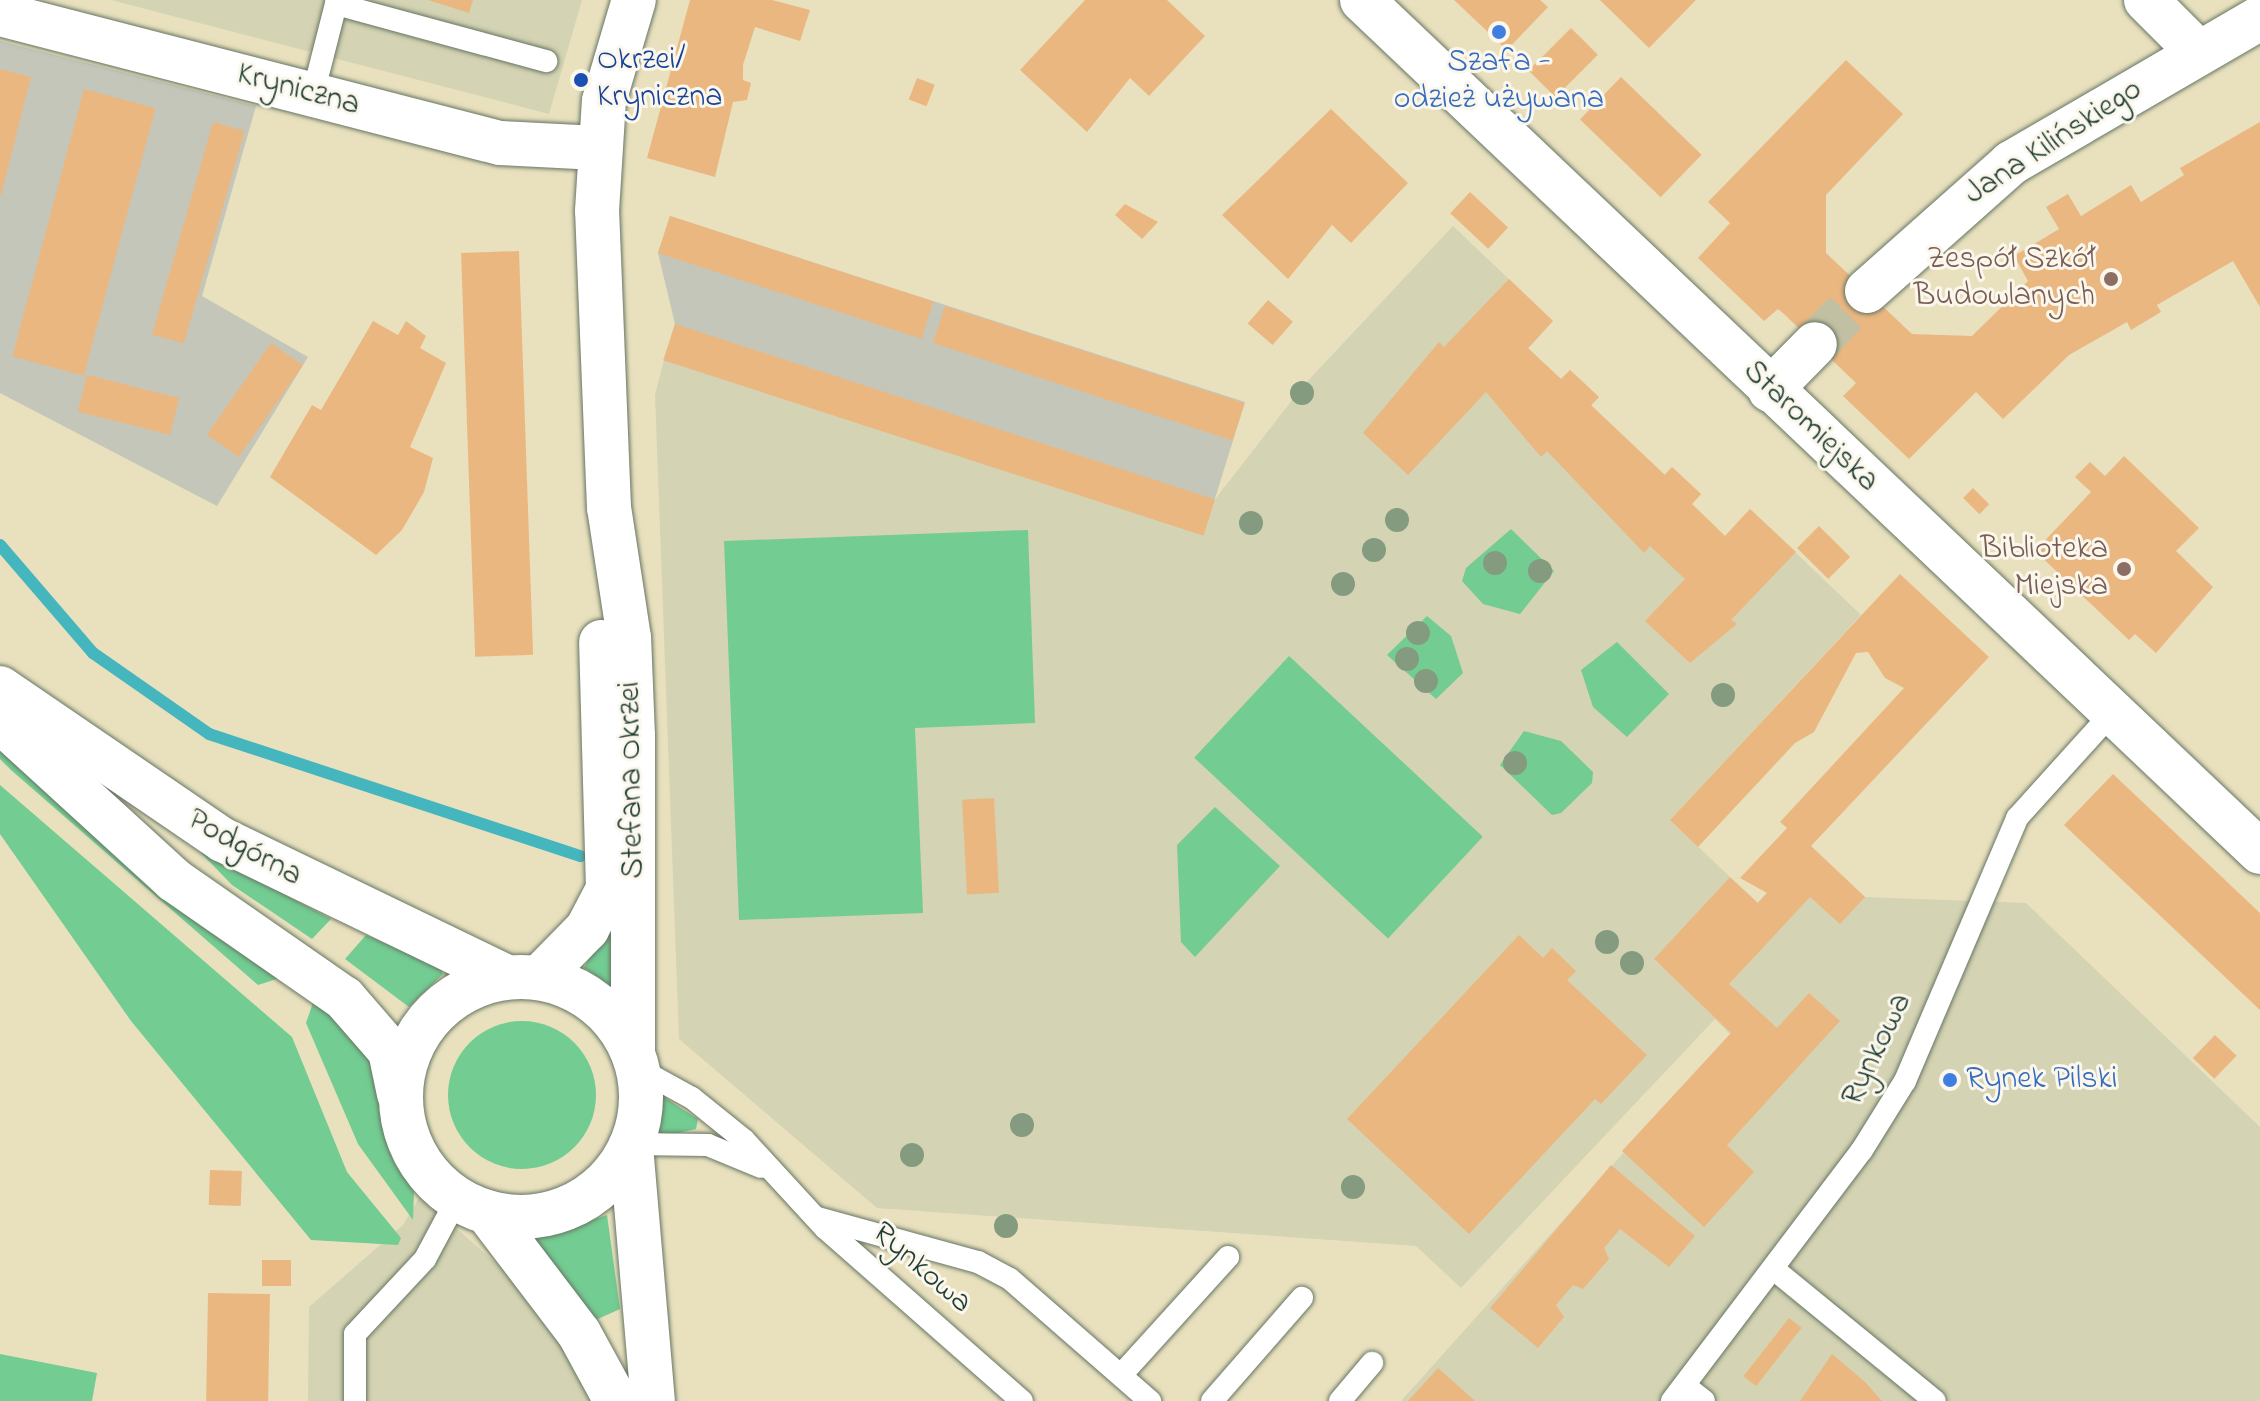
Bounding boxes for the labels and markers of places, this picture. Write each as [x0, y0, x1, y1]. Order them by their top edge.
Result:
marker: Szafa - odzież używana [1490, 23, 1508, 41]
place label: Okrzei/ Kryniczna [597, 43, 722, 118]
place label: Szafa - odzież używana [1394, 45, 1604, 120]
marker: Okrzei/ Kryniczna [572, 71, 590, 89]
place label: Zespół Szkół Budowlanych [1914, 242, 2095, 317]
marker: Zespół Szkół Budowlanych [2102, 270, 2120, 288]
place label: Biblioteka Miejska [1981, 532, 2108, 607]
marker: Biblioteka Miejska [2115, 560, 2133, 578]
place label: Rynek Pilski [1966, 1061, 2117, 1099]
marker: Rynek Pilski [1941, 1071, 1959, 1089]

